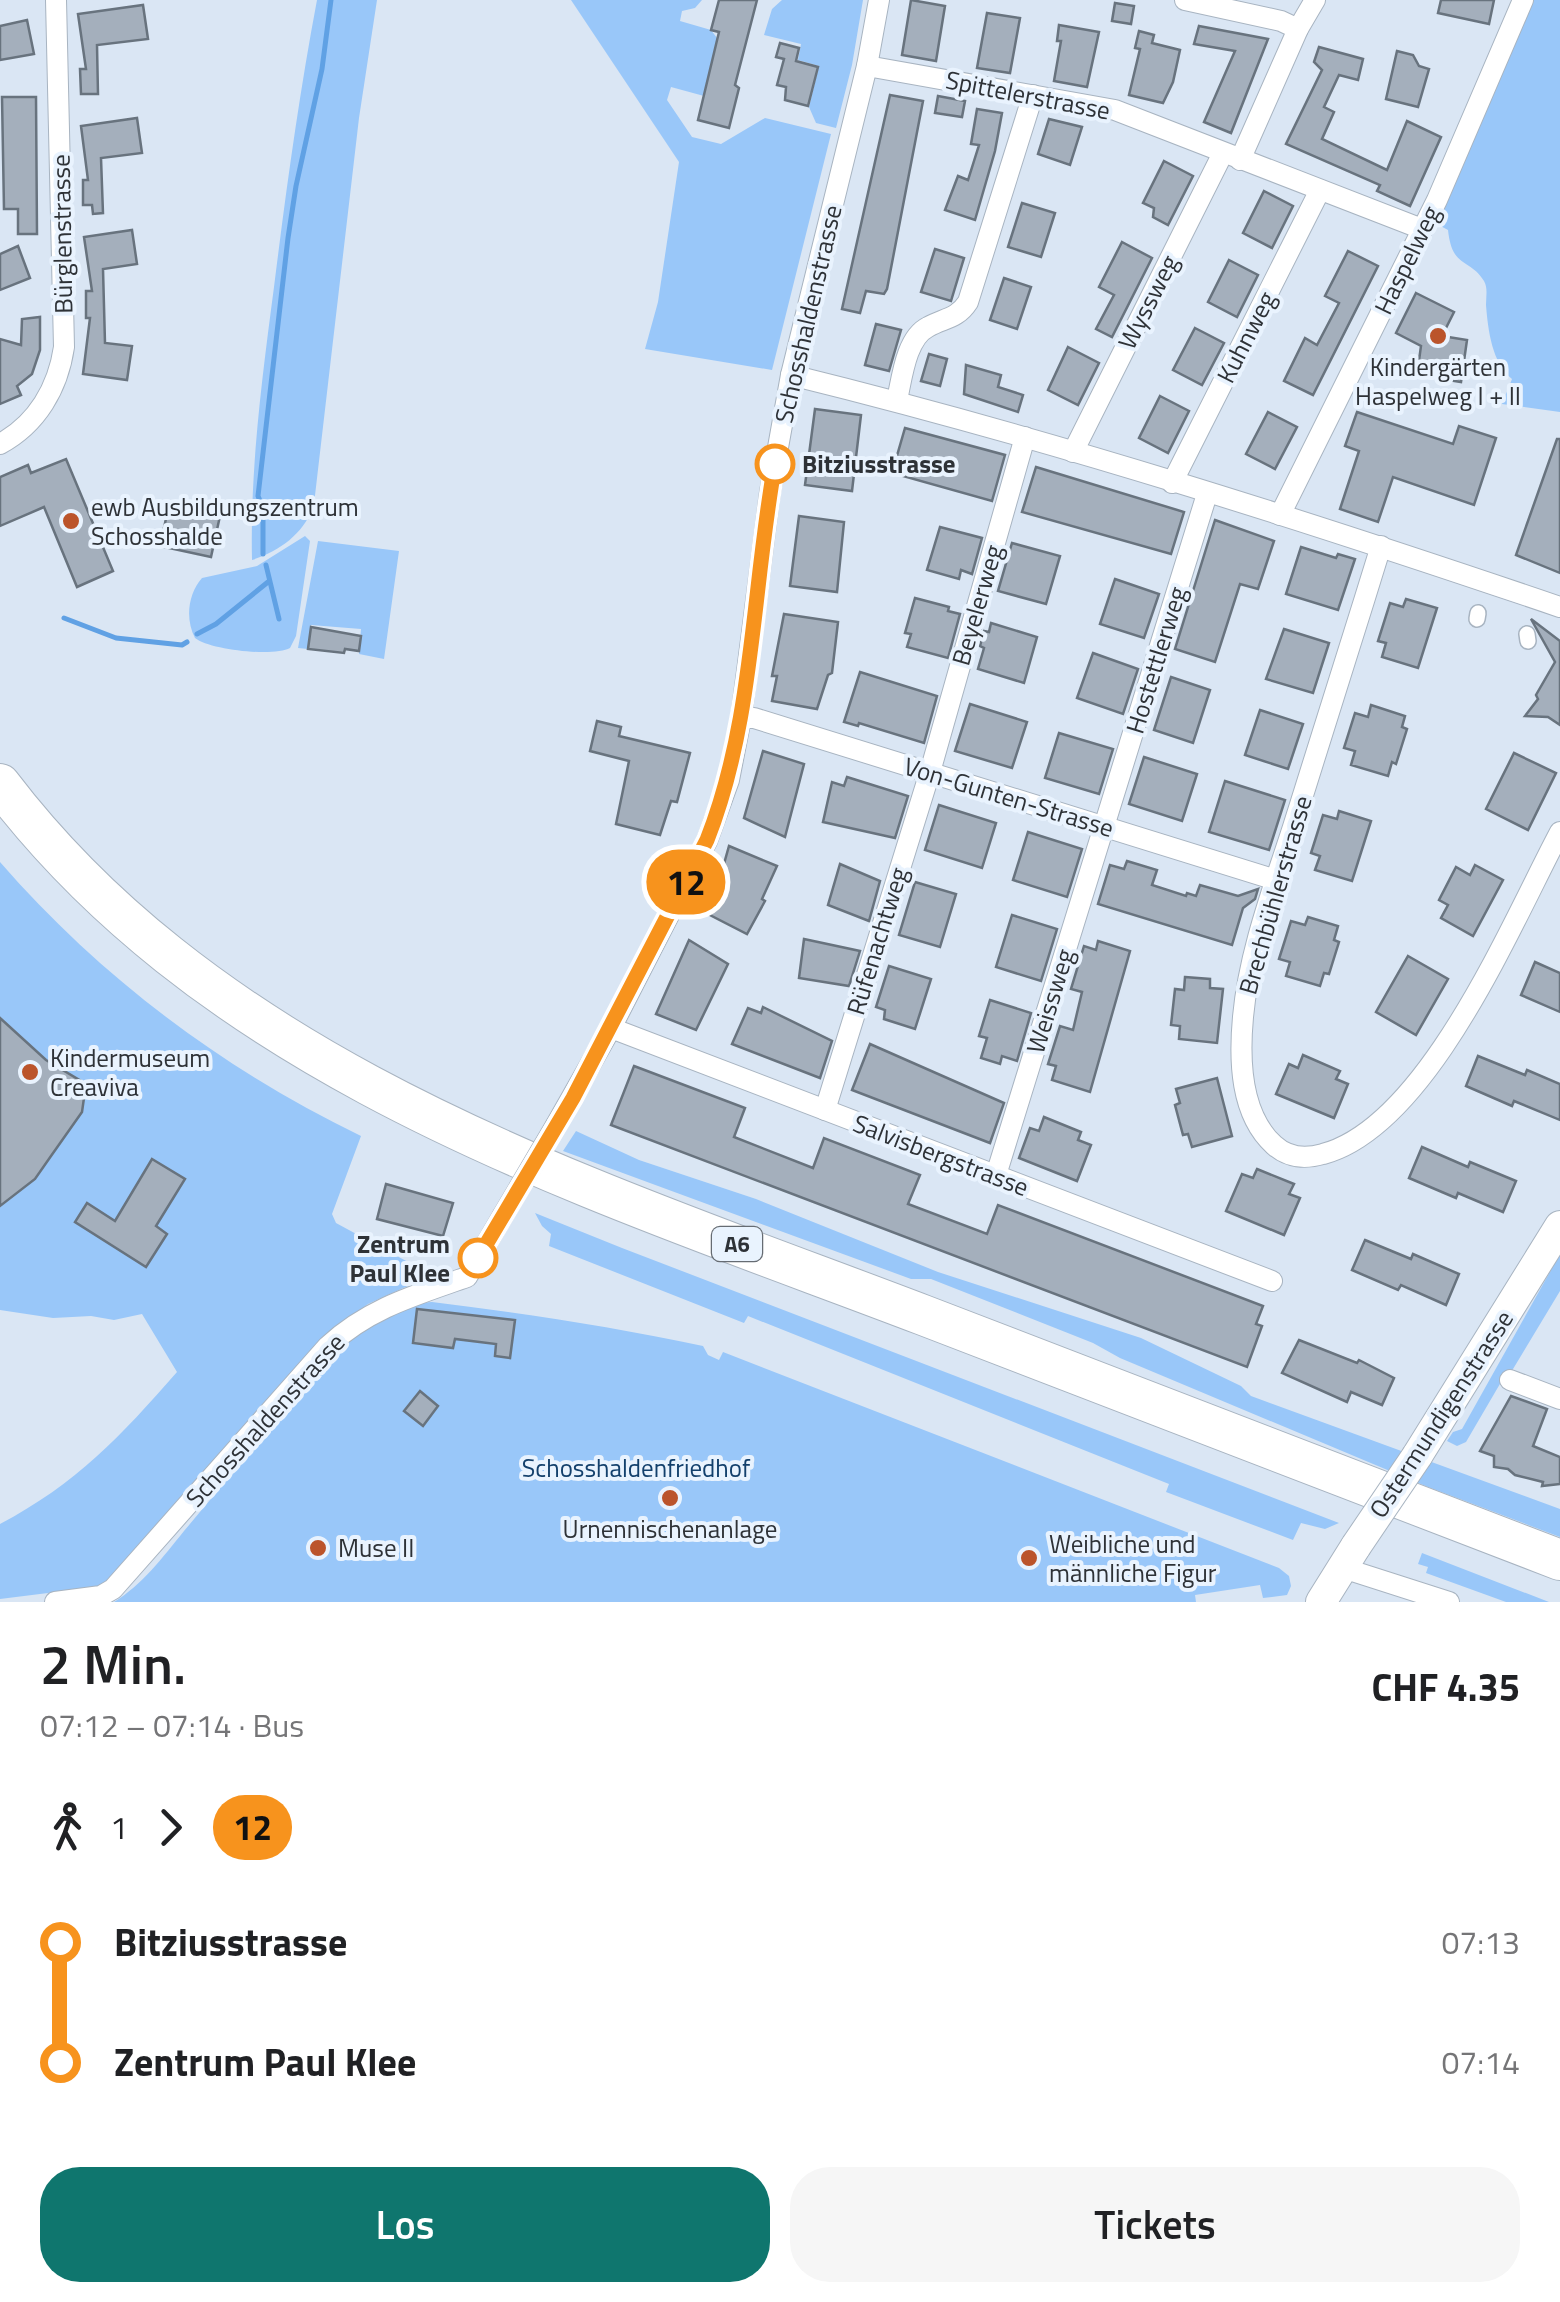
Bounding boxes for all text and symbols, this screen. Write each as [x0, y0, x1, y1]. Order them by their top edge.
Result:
street label: Spittelerstrasse [942, 60, 1114, 130]
street label: Bürglenstrasse [42, 154, 82, 314]
street label: Haspelweg [1364, 199, 1450, 321]
street label: Schosshaldenstrasse [764, 201, 852, 427]
street label: Wyssweg [1108, 248, 1188, 356]
street label: Kuhnweg [1207, 284, 1285, 389]
marker: Kindergärten Haspelweg I + II [1427, 325, 1449, 347]
place label: Kindergärten Haspelweg I + II [1355, 348, 1521, 415]
marker: Bitziusstrasse [756, 445, 794, 483]
place label: Bitziusstrasse [802, 445, 956, 483]
place label: ewb Ausbildungszentrum Schosshalde [91, 488, 359, 555]
marker: ewb Ausbildungszentrum Schosshalde [60, 510, 82, 532]
street label: Beyelerweg [942, 540, 1012, 670]
street label: Hostettlerweg [1116, 582, 1196, 738]
street label: Von-Gunten-Strasse [899, 747, 1119, 847]
street label: Brechbühlerstrasse [1228, 791, 1322, 999]
line badge: 12 [641, 850, 731, 914]
text: 12 [666, 855, 706, 909]
street label: Rüfenachtweg [837, 862, 918, 1020]
street label: Weissweg [1016, 944, 1084, 1058]
place label: Kindermuseum Creaviva [50, 1039, 210, 1106]
marker: Kindermuseum Creaviva [19, 1061, 41, 1083]
street label: Salvisbergstrasse [848, 1104, 1034, 1206]
place label: Zentrum Paul Klee [349, 1225, 450, 1292]
road number: A6 [712, 1227, 762, 1261]
marker: Zentrum Paul Klee [459, 1239, 497, 1277]
street label: Ostermundigenstrasse [1359, 1303, 1523, 1525]
street label: Schosshaldenstrasse [176, 1325, 354, 1515]
park label: Schosshaldenfriedhof [522, 1449, 751, 1487]
marker: Urnennischenanlage [659, 1487, 681, 1509]
place label: Urnennischenanlage [563, 1510, 777, 1548]
place label: Weibliche und männliche Figur [1049, 1525, 1217, 1592]
place label: Muse II [338, 1529, 414, 1567]
marker: Muse II [307, 1537, 329, 1559]
marker: Weibliche und männliche Figur [1018, 1547, 1040, 1569]
text: 2 Min. [40, 1622, 186, 1705]
text: CHF 4.35 [1372, 1658, 1520, 1716]
text: 07:12 – 07:14 · Bus [40, 1701, 304, 1749]
icon: walk [40, 1800, 95, 1855]
icon: forward [143, 1800, 198, 1855]
text: 12 [233, 1800, 272, 1854]
text: 1 [110, 1803, 128, 1851]
text: Bitziusstrasse [114, 1913, 347, 1971]
text: 07:13 [1441, 1918, 1520, 1966]
text: Zentrum Paul Klee [114, 2033, 416, 2091]
text: 07:14 [1441, 2038, 1520, 2086]
button: Los [40, 2167, 770, 2282]
button: Tickets [790, 2167, 1520, 2282]

